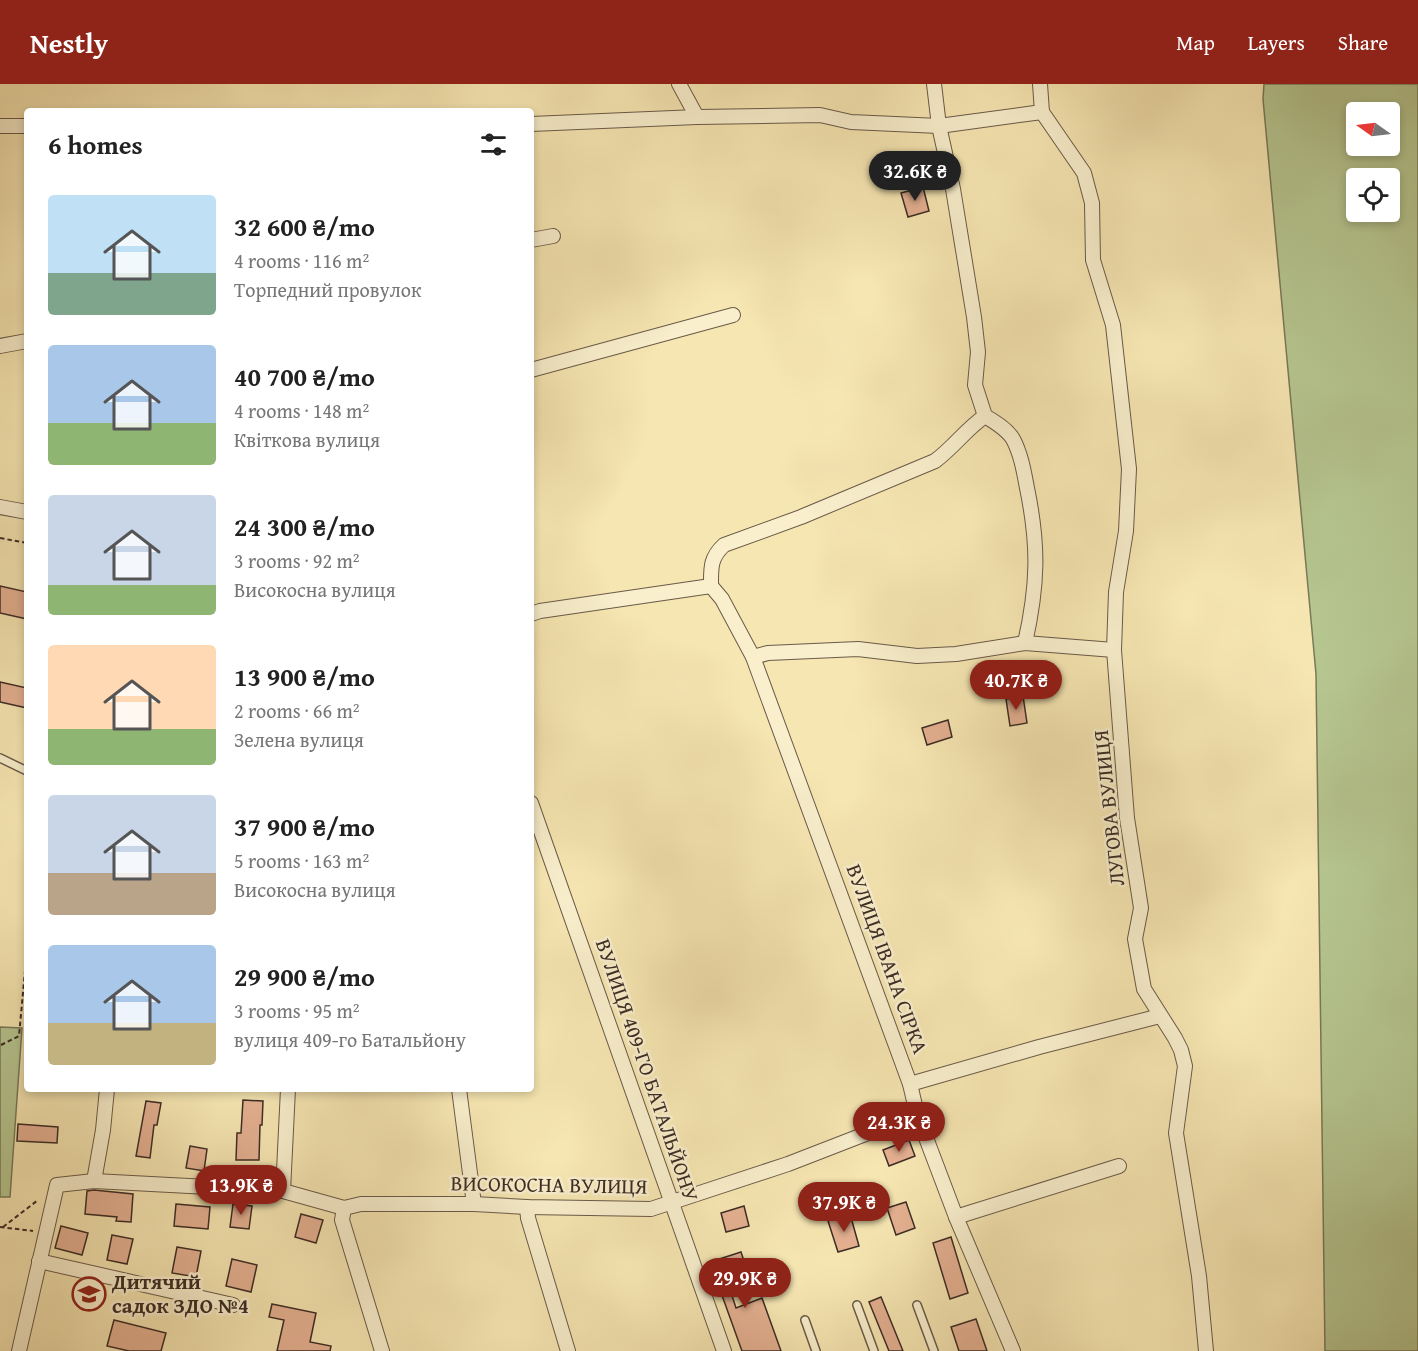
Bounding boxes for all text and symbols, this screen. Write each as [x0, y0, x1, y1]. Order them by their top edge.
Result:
text: Nestly [30, 22, 108, 63]
text: Map [1176, 27, 1215, 58]
text: Layers [1248, 27, 1305, 58]
text: Share [1338, 27, 1388, 58]
north arrow [1346, 102, 1400, 156]
map controls [1346, 102, 1400, 222]
text: 6 homes [48, 125, 143, 164]
icon: filters [477, 128, 510, 161]
pin: 32.6K ₴ [860, 151, 970, 202]
text: 32.6K ₴ [883, 156, 947, 185]
button: locate [1346, 168, 1400, 222]
text: 32 600 ₴/mo [234, 207, 375, 246]
icon: home [96, 219, 168, 291]
text: 4 rooms · 116 m² [234, 246, 369, 275]
text: Торпедний провулок [234, 275, 421, 304]
text: 40 700 ₴/mo [234, 357, 375, 396]
icon: home [96, 369, 168, 441]
text: 4 rooms · 148 m² [234, 396, 369, 425]
text: Квіткова вулиця [234, 425, 380, 454]
text: 24 300 ₴/mo [234, 507, 375, 546]
icon: home [96, 519, 168, 591]
text: 3 rooms · 92 m² [234, 546, 360, 575]
text: Високосна вулиця [234, 575, 396, 604]
text: 13 900 ₴/mo [234, 657, 375, 696]
pin: 40.7K ₴ [961, 660, 1071, 711]
text: 40.7K ₴ [984, 665, 1048, 694]
icon: home [96, 669, 168, 741]
text: 2 rooms · 66 m² [234, 696, 360, 725]
text: Зелена вулиця [234, 725, 364, 754]
street label: ЛУГОВА ВУЛИЦЯ [1085, 729, 1132, 887]
text: 37 900 ₴/mo [234, 807, 375, 846]
icon: home [96, 819, 168, 891]
text: 5 rooms · 163 m² [234, 846, 369, 875]
street label: ВУЛИЦЯ ІВАНА СІРКА [839, 860, 936, 1058]
text: Високосна вулиця [234, 875, 396, 904]
street label: ВУЛИЦЯ 409-ГО БАТАЛЬЙОНУ [588, 934, 707, 1205]
text: 29 900 ₴/mo [234, 957, 375, 996]
icon: home [96, 969, 168, 1041]
text: 3 rooms · 95 m² [234, 996, 360, 1025]
text: вулиця 409-го Батальйону [234, 1025, 466, 1054]
pin: 24.3K ₴ [844, 1102, 954, 1153]
text: 24.3K ₴ [867, 1107, 931, 1136]
pin: 13.9K ₴ [186, 1165, 296, 1216]
street label: ВИСОКОСНА ВУЛИЦЯ [450, 1167, 648, 1202]
text: 13.9K ₴ [209, 1170, 273, 1199]
pin: 37.9K ₴ [789, 1182, 899, 1233]
text: 37.9K ₴ [812, 1187, 876, 1216]
pin: 29.9K ₴ [690, 1258, 800, 1309]
text: 29.9K ₴ [713, 1263, 777, 1292]
place label: Дитячий садок ЗДО №4 [111, 1266, 249, 1321]
school or university icon: Дитячий садок ЗДО №4 [71, 1276, 107, 1312]

